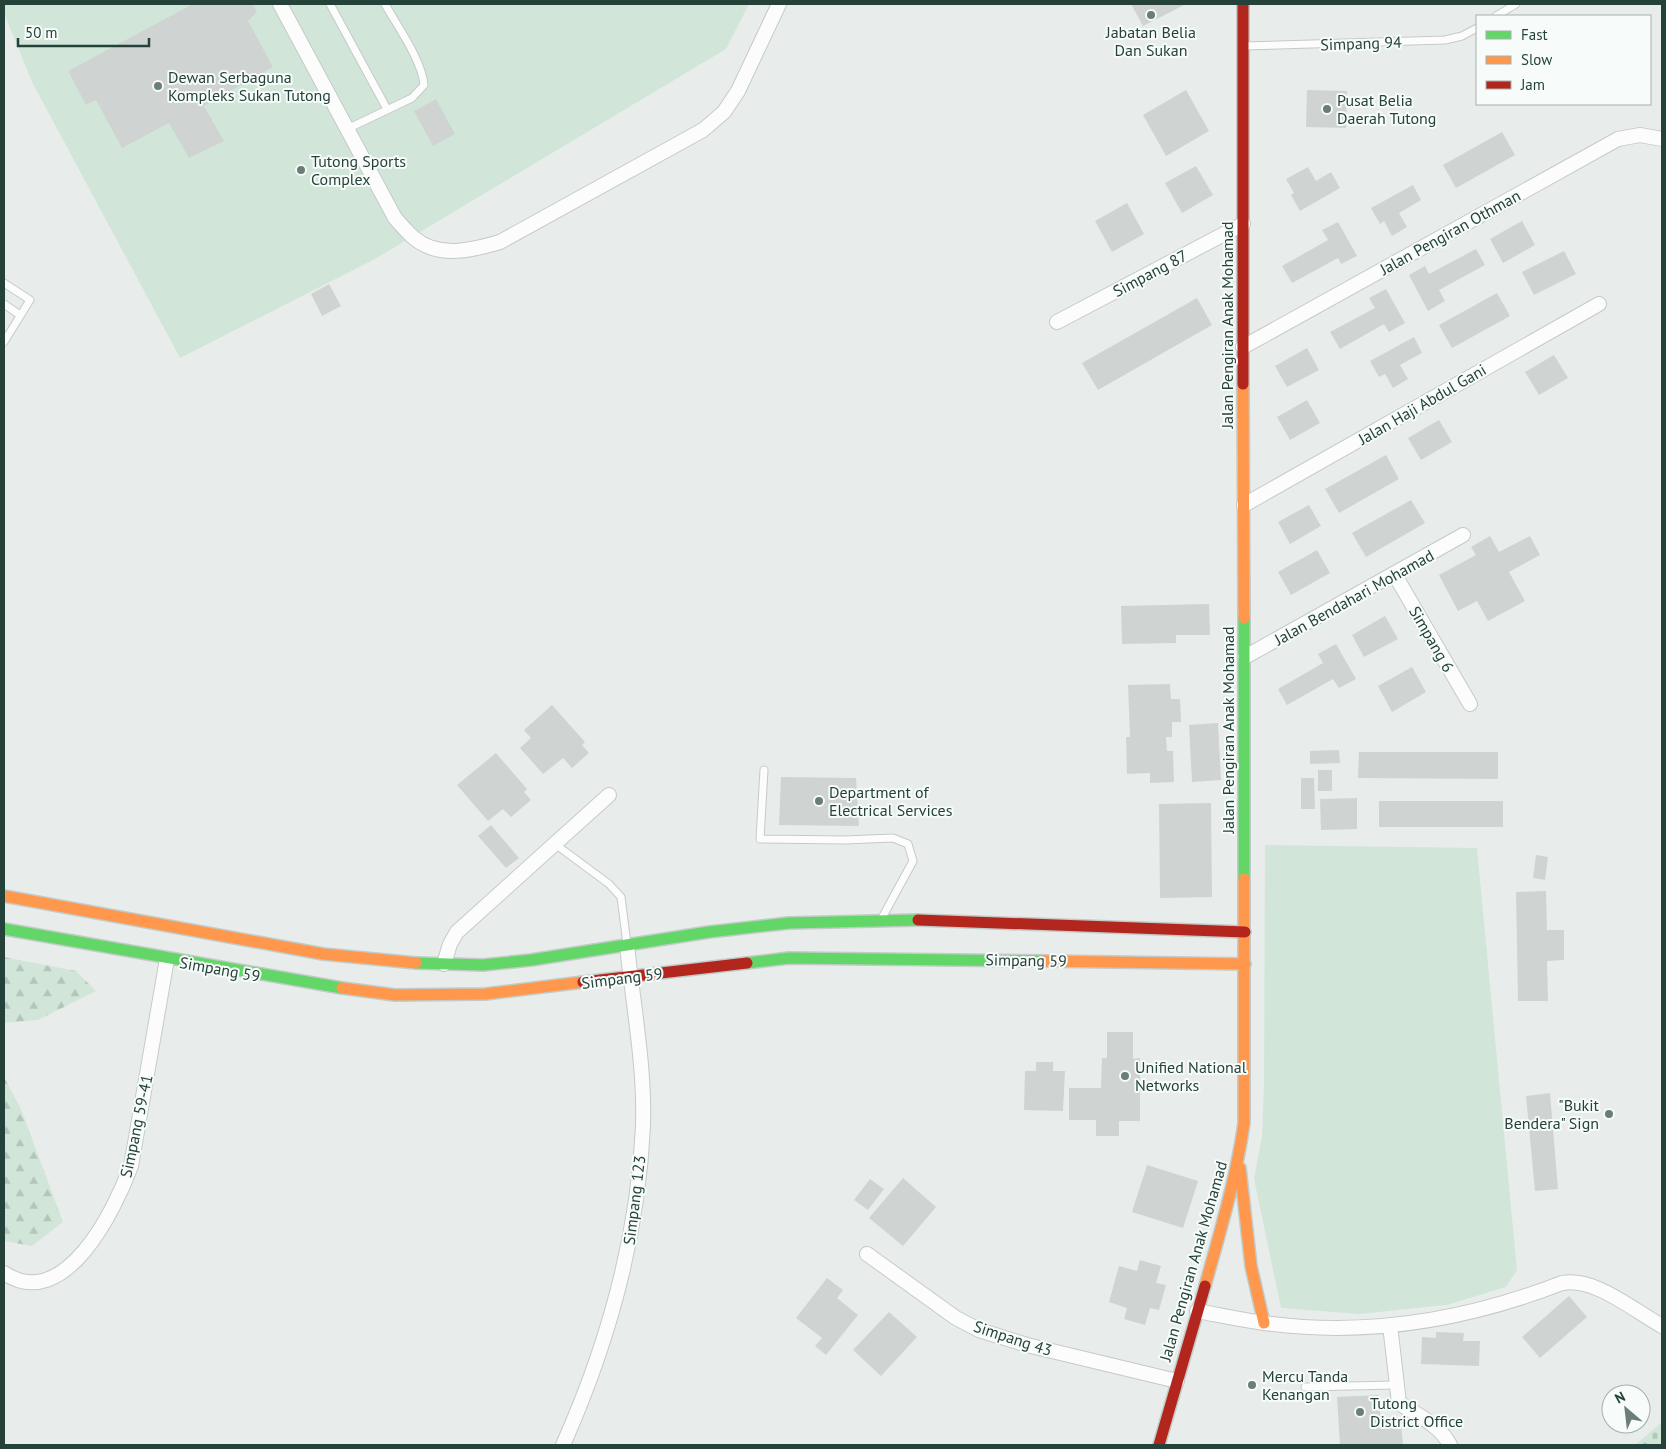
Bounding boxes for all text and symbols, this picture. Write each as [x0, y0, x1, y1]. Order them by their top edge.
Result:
marker: Jabatan Belia Dan Sukan [1145, 9, 1157, 21]
scale bar [18, 15, 149, 47]
legend [1476, 15, 1651, 105]
place label: Jabatan Belia Dan Sukan [1105, 22, 1196, 60]
text: 50 m [25, 23, 58, 42]
text: Fast [1521, 25, 1548, 44]
street label: Simpang 94 [1320, 32, 1402, 54]
text: Slow [1521, 50, 1552, 69]
place label: Dewan Serbaguna Kompleks Sukan Tutong [168, 67, 331, 105]
text: Jam [1520, 75, 1545, 94]
marker: Dewan Serbaguna Kompleks Sukan Tutong [152, 80, 164, 92]
place label: Pusat Belia Daerah Tutong [1337, 90, 1436, 128]
marker: Pusat Belia Daerah Tutong [1321, 103, 1333, 115]
place label: Tutong Sports Complex [311, 151, 406, 189]
marker: Tutong Sports Complex [295, 164, 307, 176]
street label: Jalan Pengiran Othman [1375, 185, 1524, 279]
street label: Jalan Pengiran Anak Mohamad [1217, 221, 1237, 430]
street label: Simpang 87 [1109, 245, 1191, 301]
street label: Jalan Haji Abdul Gani [1354, 359, 1489, 449]
street label: Jalan Bendahari Mohamad [1270, 545, 1437, 650]
street label: Simpang 6 [1405, 603, 1459, 675]
street label: Jalan Pengiran Anak Mohamad [1218, 626, 1238, 835]
place label: Department of Electrical Services [829, 782, 953, 820]
marker: Department of Electrical Services [813, 795, 825, 807]
street label: Simpang 59 [985, 949, 1067, 971]
street label: Simpang 59 [178, 952, 262, 986]
street label: Simpang 59 [580, 963, 664, 993]
place label: Unified National Networks [1135, 1057, 1247, 1095]
marker: Unified National Networks [1119, 1070, 1131, 1082]
street label: Simpang 59-41 [115, 1073, 157, 1179]
place label: "Bukit Bendera" Sign [1504, 1095, 1600, 1133]
marker: "Bukit Bendera" Sign [1603, 1108, 1615, 1120]
street label: Simpang 123 [619, 1154, 649, 1246]
street label: Jalan Pengiran Anak Mohamad [1155, 1159, 1231, 1364]
street label: Simpang 43 [971, 1316, 1055, 1360]
place label: Mercu Tanda Kenangan [1262, 1366, 1348, 1404]
marker: Mercu Tanda Kenangan [1246, 1379, 1258, 1391]
north arrow [1601, 1384, 1651, 1434]
text: N [1612, 1387, 1628, 1408]
place label: Tutong District Office [1370, 1393, 1463, 1431]
marker: Tutong District Office [1354, 1406, 1366, 1418]

